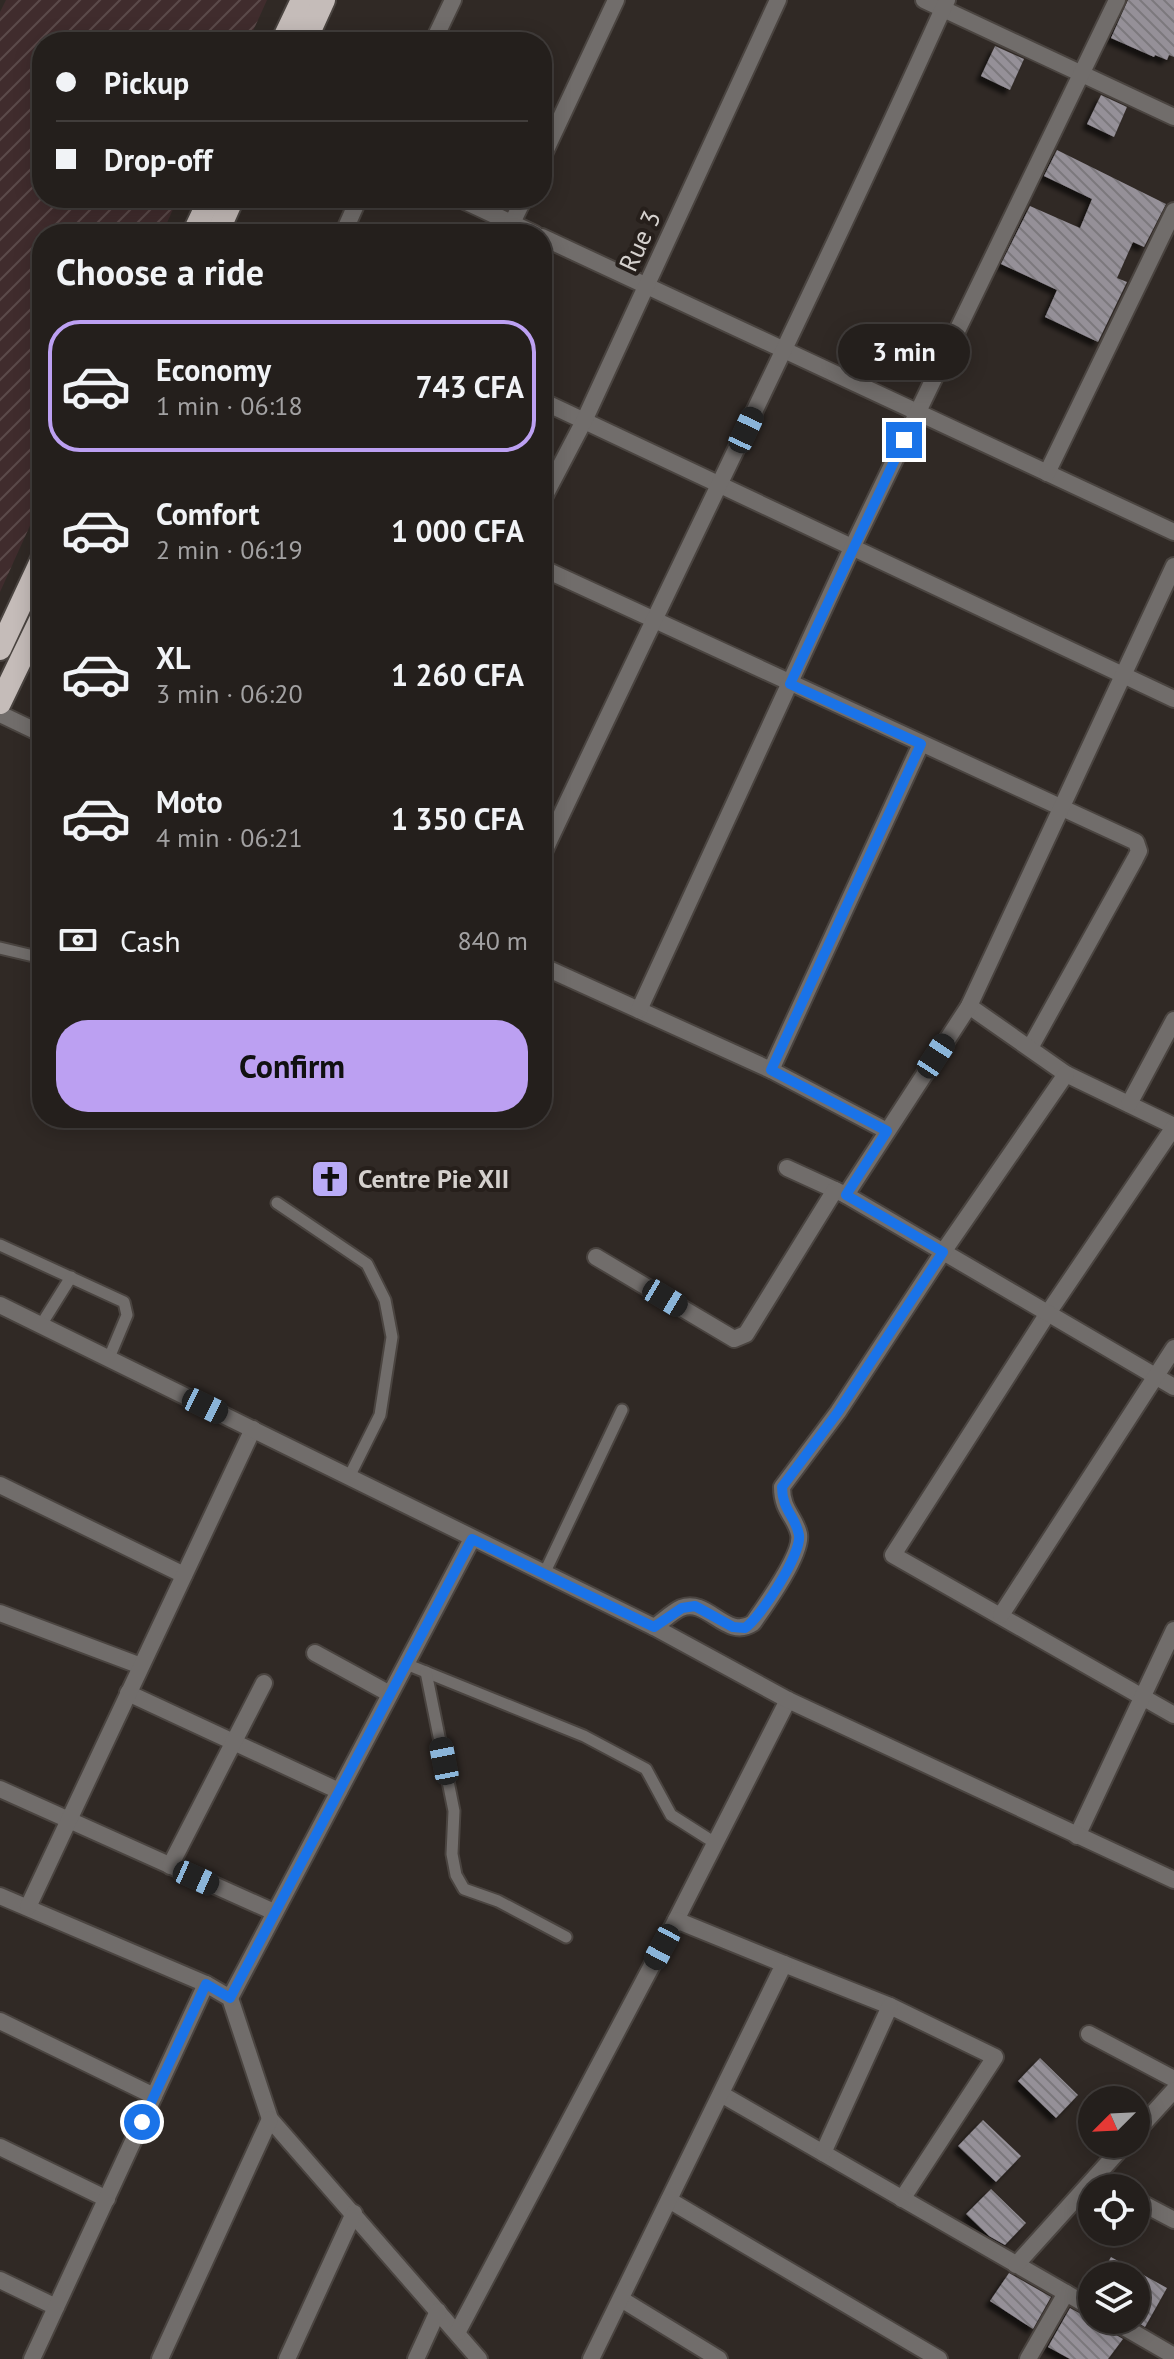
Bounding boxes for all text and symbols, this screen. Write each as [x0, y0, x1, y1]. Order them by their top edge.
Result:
text: Pickup [104, 63, 189, 102]
text: Drop-off [104, 140, 212, 179]
street label: Rue 3 [611, 205, 668, 277]
text: Choose a ride [56, 248, 264, 295]
callout: 3 min [838, 324, 970, 380]
text: 3 min [872, 335, 936, 368]
icon: car [60, 350, 132, 422]
text: Economy [156, 350, 271, 389]
text: 743 CFA [416, 367, 524, 406]
text: 1 min · 06:18 [156, 389, 303, 422]
car [725, 403, 767, 457]
route end [886, 422, 922, 458]
icon: car [60, 494, 132, 566]
text: Comfort [156, 494, 259, 533]
text: 1 000 CFA [391, 511, 524, 550]
text: 2 min · 06:19 [156, 533, 303, 566]
icon: car [60, 638, 132, 710]
text: XL [156, 638, 190, 677]
text: 1 260 CFA [391, 655, 524, 694]
text: 3 min · 06:20 [156, 677, 303, 710]
icon: car [60, 782, 132, 854]
text: Moto [156, 782, 223, 821]
text: 1 350 CFA [391, 799, 524, 838]
text: 4 min · 06:21 [156, 821, 303, 854]
icon: cash [56, 918, 100, 962]
text: Cash [120, 921, 181, 960]
text: 840 m [457, 924, 528, 957]
button: Confirm [56, 1020, 528, 1112]
car [913, 1029, 959, 1083]
church icon: Centre Pie XII [309, 1158, 351, 1200]
place label: Centre Pie XII [358, 1162, 509, 1195]
car [638, 1275, 692, 1321]
car [178, 1385, 232, 1427]
car [428, 1735, 460, 1787]
car [169, 1857, 223, 1899]
car [640, 1920, 684, 1974]
north arrow [1078, 2086, 1150, 2158]
map controls [1078, 2086, 1150, 2334]
route start [124, 2104, 160, 2140]
button: locate [1078, 2174, 1150, 2246]
button: layers [1078, 2262, 1150, 2334]

